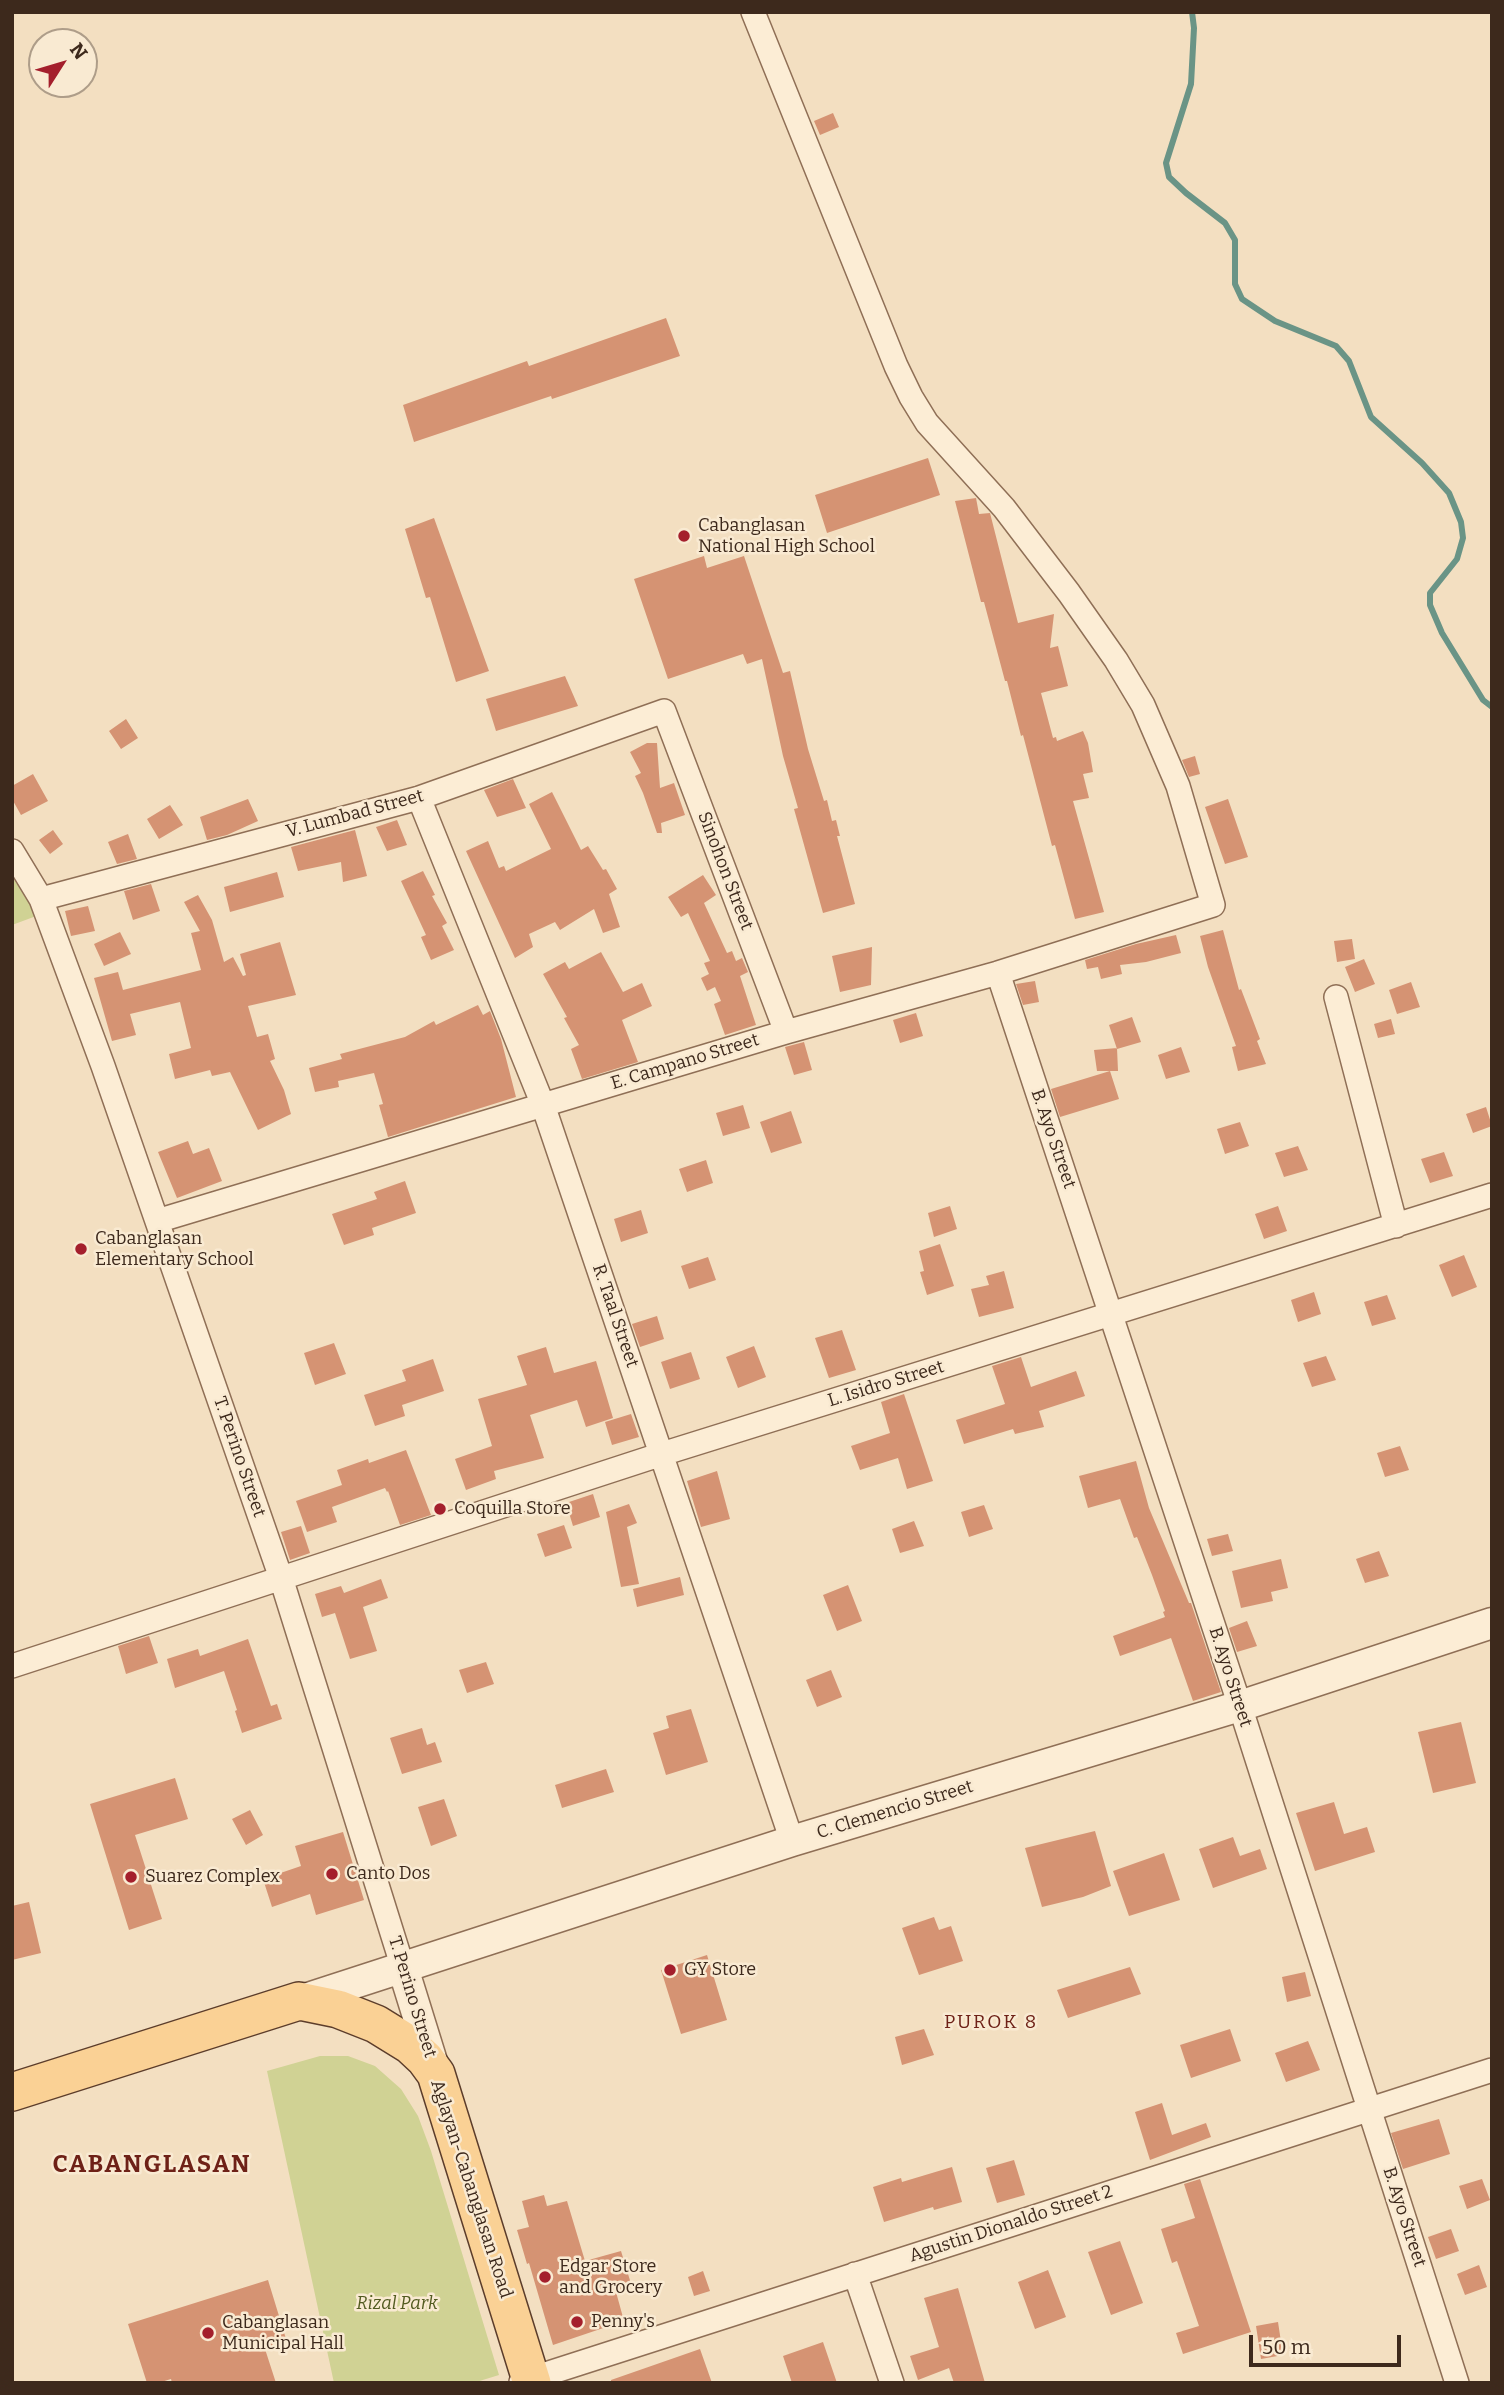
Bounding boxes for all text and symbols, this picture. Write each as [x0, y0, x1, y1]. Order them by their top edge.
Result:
north arrow [28, 28, 98, 98]
text: N [65, 38, 92, 64]
place label: Cabanglasan National High School [698, 515, 875, 558]
marker: Cabanglasan National High School [676, 528, 692, 544]
street label: V. Lumbad Street [284, 785, 426, 843]
street label: Sinohon Street [693, 809, 757, 933]
street label: E. Campano Street [608, 1029, 762, 1095]
street label: B. Ayo Street [1026, 1086, 1080, 1192]
place label: Cabanglasan Elementary School [95, 1228, 254, 1270]
marker: Cabanglasan Elementary School [73, 1241, 89, 1257]
street label: R. Taal Street [587, 1261, 643, 1371]
street label: L. Isidro Street [825, 1356, 947, 1412]
street label: T. Perino Street [208, 1394, 270, 1520]
place label: Coquilla Store [454, 1498, 571, 1520]
marker: Coquilla Store [432, 1501, 448, 1517]
street label: B. Ayo Street [1204, 1624, 1256, 1730]
street label: C. Clemencio Street [814, 1776, 976, 1844]
place label: Canto Dos [346, 1863, 430, 1885]
place label: Suarez Complex [145, 1866, 280, 1888]
marker: Canto Dos [324, 1866, 340, 1882]
marker: Suarez Complex [123, 1869, 139, 1885]
street label: T. Perino Street [383, 1934, 441, 2060]
place label: GY Store [684, 1959, 756, 1981]
marker: GY Store [662, 1962, 678, 1978]
district label: PUROK 8 [945, 2012, 1037, 2034]
street label: Aglayan-Cabanglasan Road [425, 2077, 517, 2301]
district label: CABANGLASAN [54, 2151, 250, 2179]
street label: B. Ayo Street [1378, 2164, 1430, 2270]
street label: Agustin Dionaldo Street 2 [907, 2181, 1115, 2267]
place label: Edgar Store and Grocery [559, 2256, 662, 2298]
marker: Edgar Store and Grocery [537, 2269, 553, 2285]
park label: Rizal Park [356, 2293, 438, 2315]
place label: Penny's [591, 2311, 655, 2333]
place label: Cabanglasan Municipal Hall [222, 2312, 344, 2354]
marker: Penny's [569, 2314, 585, 2330]
scale bar [1252, 2322, 1404, 2366]
marker: Cabanglasan Municipal Hall [200, 2325, 216, 2341]
text: 50 m [1262, 2334, 1311, 2360]

